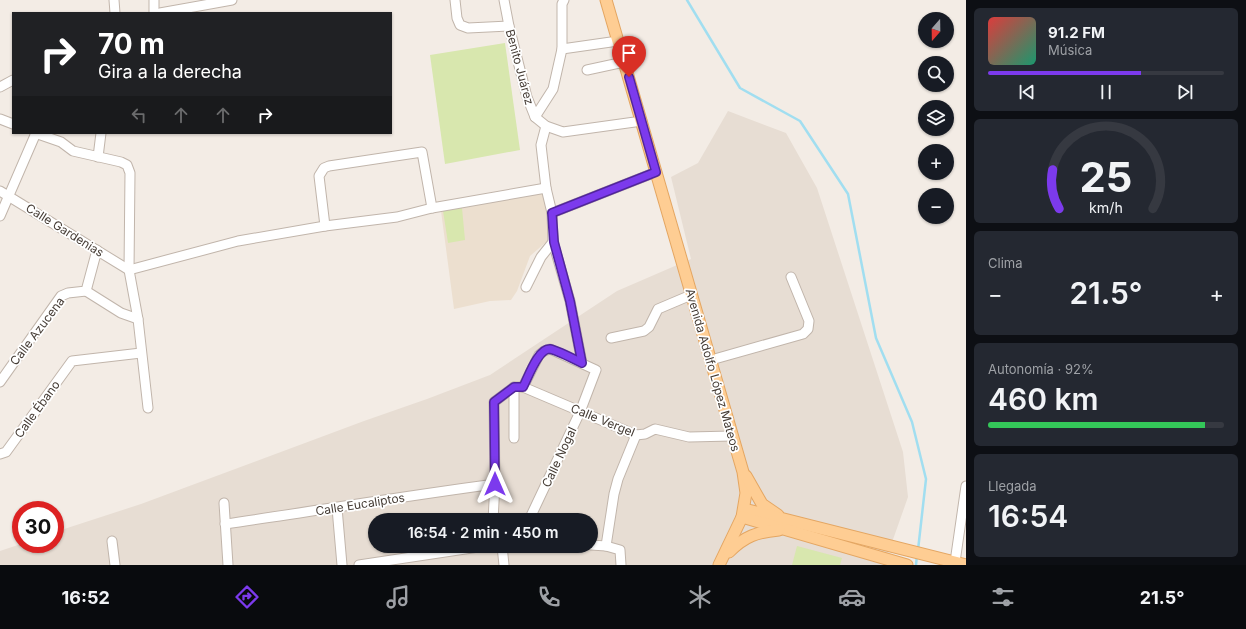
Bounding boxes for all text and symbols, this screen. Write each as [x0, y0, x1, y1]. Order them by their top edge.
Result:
north arrow [918, 12, 954, 48]
map controls [918, 12, 954, 224]
text: 91.2 FM [1048, 23, 1105, 42]
text: 70 m [98, 27, 165, 61]
icon: right [32, 28, 84, 80]
street label: Benito Juárez [503, 28, 537, 106]
pin [612, 36, 646, 77]
icon: arrive [618, 42, 640, 64]
text: Música [1048, 42, 1092, 58]
button: search [918, 56, 954, 92]
text: Gira a la derecha [98, 61, 242, 82]
icon: previous [1016, 81, 1038, 103]
icon: pause [1095, 81, 1117, 103]
icon: next [1174, 81, 1196, 103]
button: layers [918, 100, 954, 136]
icon: left [128, 104, 150, 126]
icon: ahead [170, 104, 192, 126]
icon: ahead [212, 104, 234, 126]
icon: right [254, 104, 276, 126]
button: + [918, 144, 954, 180]
text: 25 [1080, 152, 1132, 202]
button: − [918, 188, 954, 224]
text: km/h [1089, 199, 1123, 216]
street label: Calle Gardenias [23, 200, 107, 260]
text: Clima [988, 255, 1022, 271]
text: 21.5° [1069, 275, 1143, 311]
text: − [988, 281, 1003, 307]
text: + [1209, 281, 1224, 307]
street label: Avenida Adolfo López Mateos [683, 287, 743, 453]
street label: Calle Azucena [7, 294, 67, 368]
text: Autonomía · 92% [988, 361, 1094, 377]
street label: Calle Ébano [11, 377, 63, 441]
text: 460 km [988, 381, 1099, 417]
street label: Calle Vergel [569, 400, 637, 440]
street label: Calle Nogal [538, 424, 580, 490]
position arrow [474, 463, 516, 505]
text: Llegada [988, 478, 1037, 494]
street label: Calle Eucaliptos [314, 490, 406, 518]
text: 16:54 [988, 498, 1068, 534]
speed limit sign: 30 [12, 501, 64, 553]
text: 16:54 · 2 min · 450 m [407, 523, 559, 542]
icon: directions [233, 583, 261, 611]
icon: music [384, 583, 412, 611]
icon: phone [535, 583, 563, 611]
icon: climate [686, 583, 714, 611]
icon: car [838, 583, 866, 611]
icon: filters [989, 583, 1017, 611]
text: 16:52 [62, 587, 110, 608]
text: 21.5° [1140, 587, 1184, 608]

